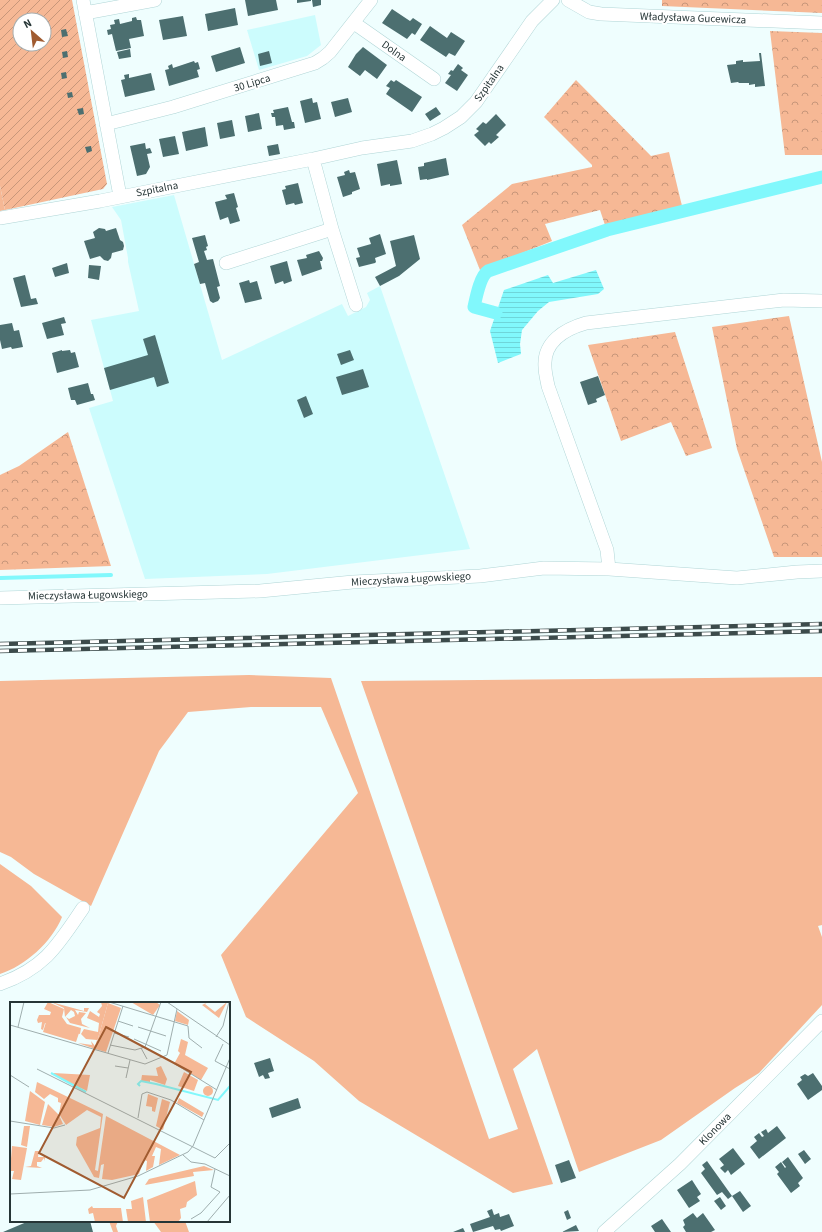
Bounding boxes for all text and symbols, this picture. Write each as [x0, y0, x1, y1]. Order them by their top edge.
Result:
street label: Władysława Gucewicza [640, 9, 746, 27]
north arrow [12, 12, 52, 52]
text: N [21, 15, 34, 32]
street label: Dolna [379, 37, 409, 65]
street label: Szpitalna [471, 61, 507, 105]
street label: 30 Lipca [232, 70, 272, 96]
street label: Szpitalna [135, 178, 179, 200]
street label: Mieczysława Ługowskiego [351, 568, 471, 590]
street label: Mieczysława Ługowskiego [28, 586, 148, 604]
inset map [10, 1002, 230, 1222]
street label: Klonowa [695, 1109, 735, 1149]

